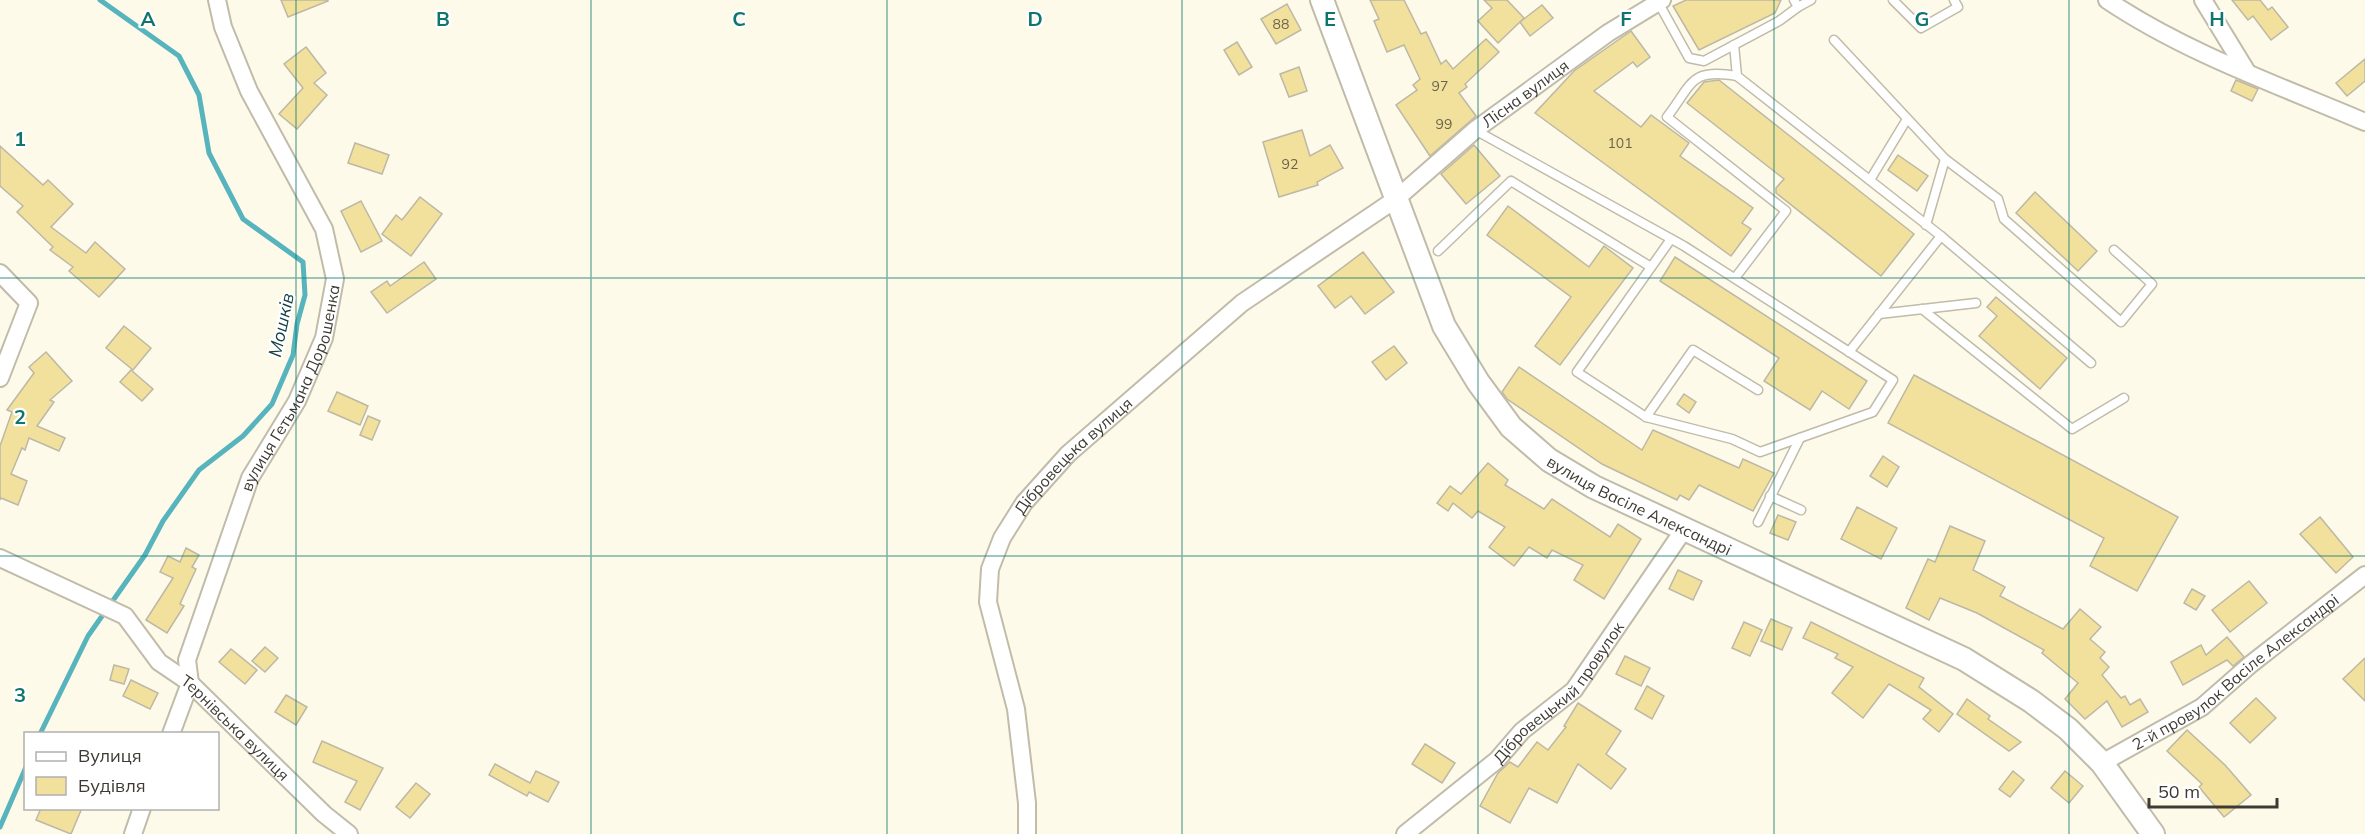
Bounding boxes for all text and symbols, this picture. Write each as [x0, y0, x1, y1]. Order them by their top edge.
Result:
text: A [141, 6, 156, 31]
text: B [436, 6, 450, 31]
text: C [732, 6, 746, 31]
text: D [1027, 6, 1043, 31]
text: E [1324, 6, 1336, 31]
text: F [1620, 6, 1632, 31]
text: G [1915, 6, 1929, 31]
text: H [2209, 6, 2225, 31]
house number: 88 [1273, 15, 1289, 33]
street label: Лісна вулиця [1478, 55, 1572, 132]
house number: 97 [1432, 77, 1448, 95]
house number: 99 [1436, 115, 1452, 133]
text: 1 [14, 126, 26, 151]
house number: 101 [1607, 134, 1633, 152]
house number: 92 [1282, 155, 1298, 173]
street label: вулиця Гетьмана Дорошенка [236, 283, 344, 494]
water label: Мошків [263, 291, 299, 359]
street label: Дібровецька вулиця [1010, 393, 1136, 518]
text: 2 [14, 404, 26, 429]
street label: вулиця Васіле Александрі [1543, 451, 1735, 560]
street label: 2-й провулок Васіле Александрі [2128, 589, 2342, 754]
street label: Дібровецький провулок [1489, 617, 1628, 768]
street label: Тернівська вулиця [178, 670, 294, 785]
text: 3 [14, 682, 26, 707]
legend [24, 732, 219, 810]
text: Вулиця [78, 744, 142, 767]
scale bar [2149, 771, 2276, 809]
text: Будівля [78, 774, 146, 797]
text: 50 m [2158, 780, 2200, 803]

